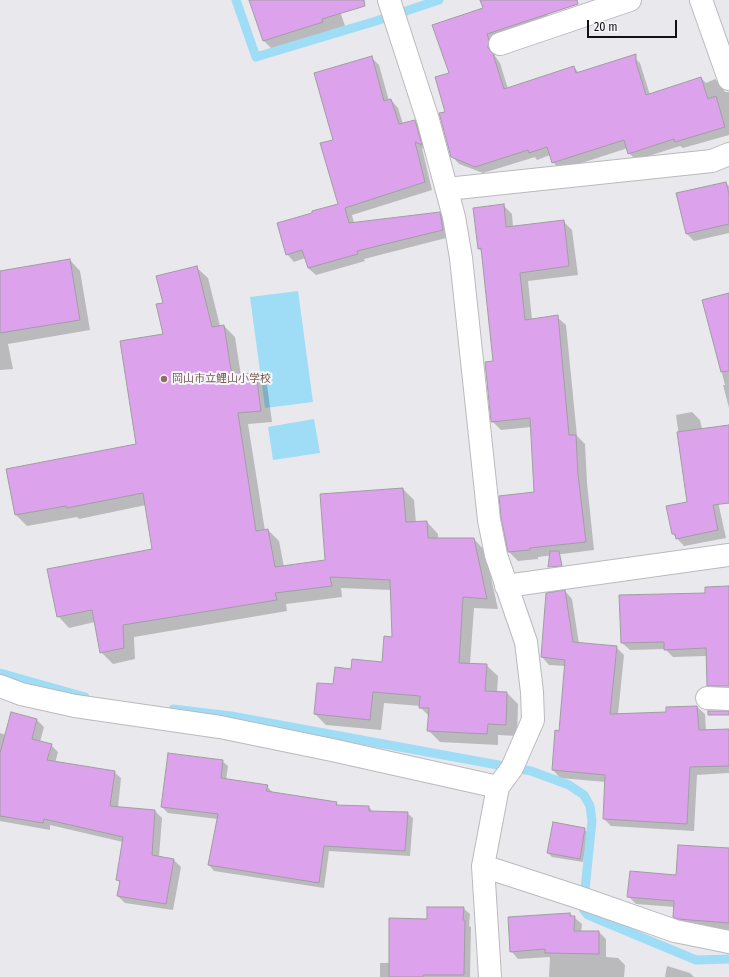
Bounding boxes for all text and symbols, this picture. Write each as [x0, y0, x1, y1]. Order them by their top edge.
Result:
scale bar [589, 12, 679, 38]
text: 20 m [594, 20, 618, 34]
place label: 岡山市立鯉山小学校 [172, 372, 271, 386]
marker: 岡山市立鯉山小学校 [159, 374, 169, 384]

